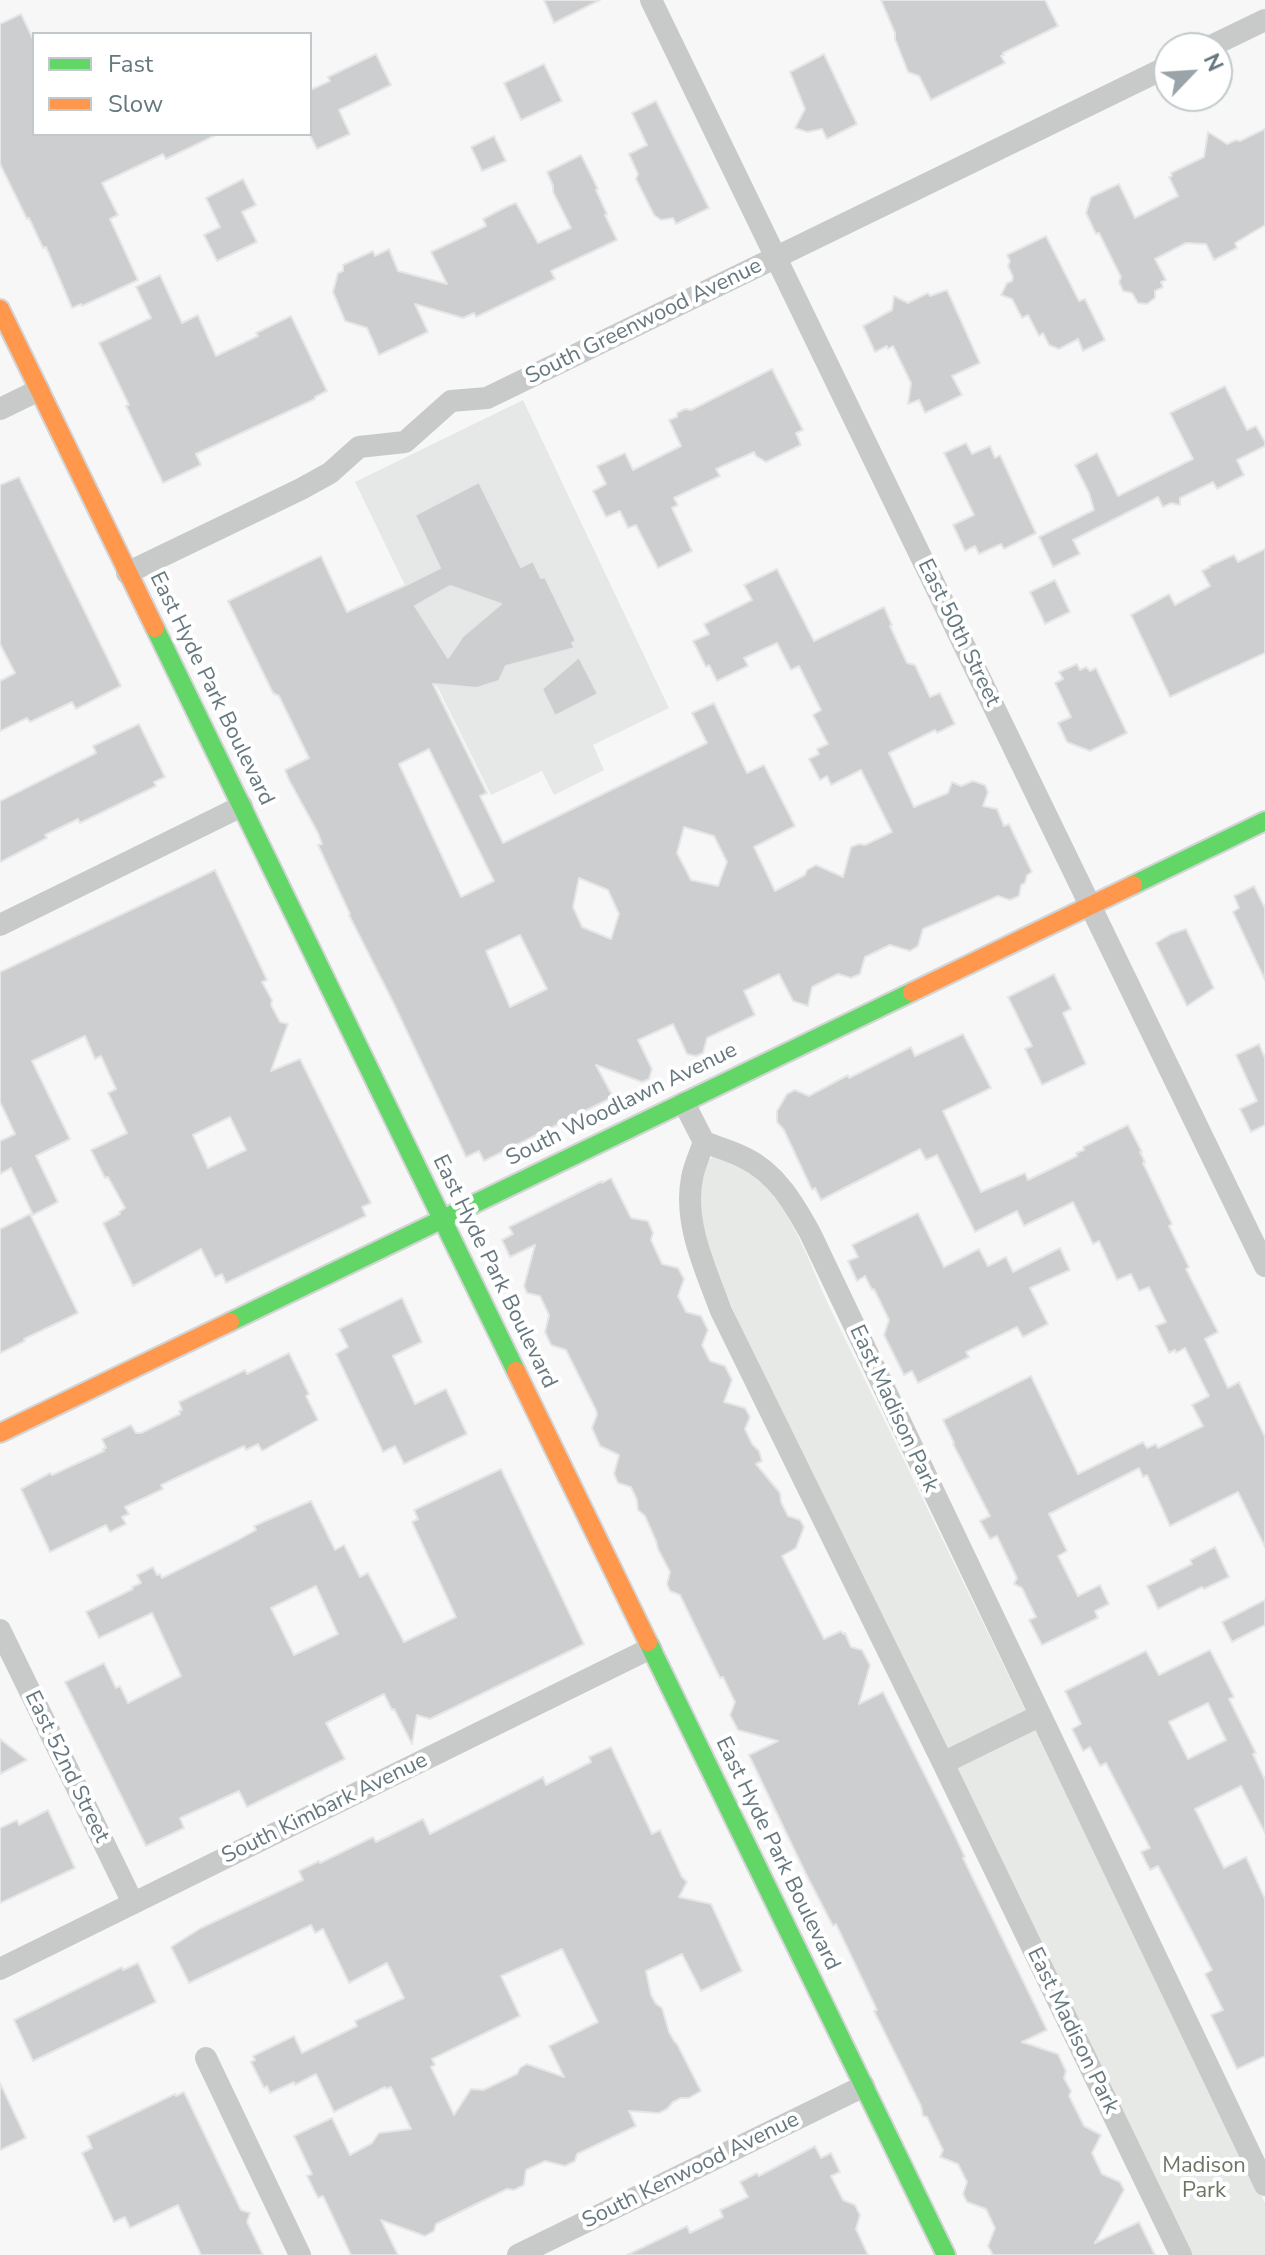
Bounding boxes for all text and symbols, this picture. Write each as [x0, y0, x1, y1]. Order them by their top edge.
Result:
legend [32, 32, 312, 136]
north arrow [1153, 32, 1233, 112]
text: Fast [108, 48, 153, 80]
text: N [1196, 49, 1230, 77]
text: Slow [108, 88, 163, 120]
street label: South Greenwood Avenue [522, 253, 766, 391]
street label: East 50th Street [911, 555, 1005, 711]
street label: East Hyde Park Boulevard [143, 568, 279, 810]
street label: South Woodlawn Avenue [502, 1038, 742, 1172]
street label: East Hyde Park Boulevard [426, 1151, 562, 1393]
street label: East Madison Park [843, 1321, 943, 1497]
street label: East 52nd Street [18, 1687, 114, 1847]
street label: East Hyde Park Boulevard [709, 1733, 845, 1975]
street label: South Kimbark Avenue [218, 1748, 432, 1870]
street label: East Madison Park [1020, 1944, 1124, 2118]
street label: South Kenwood Avenue [578, 2107, 804, 2235]
park label: Madison Park [1162, 2154, 1246, 2206]

